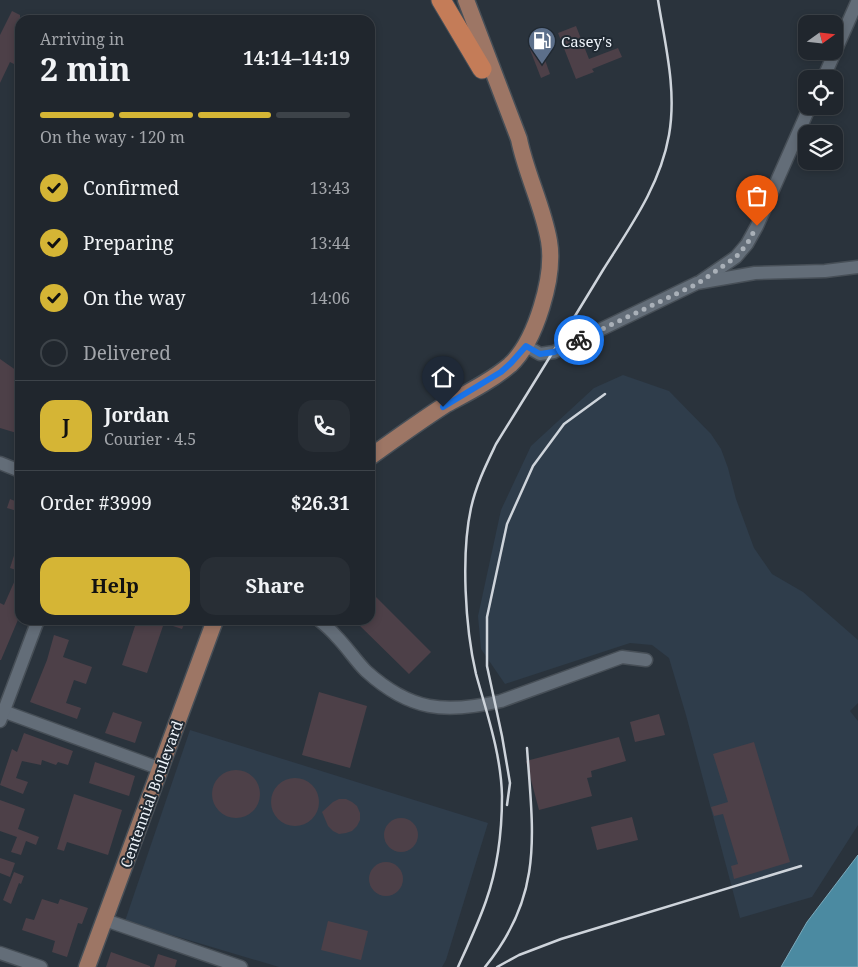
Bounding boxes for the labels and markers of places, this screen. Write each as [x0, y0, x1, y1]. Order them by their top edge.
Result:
fuel station icon: Casey's [527, 26, 557, 65]
place label: Casey's [561, 31, 612, 51]
pin [736, 175, 778, 226]
pin [422, 356, 464, 407]

